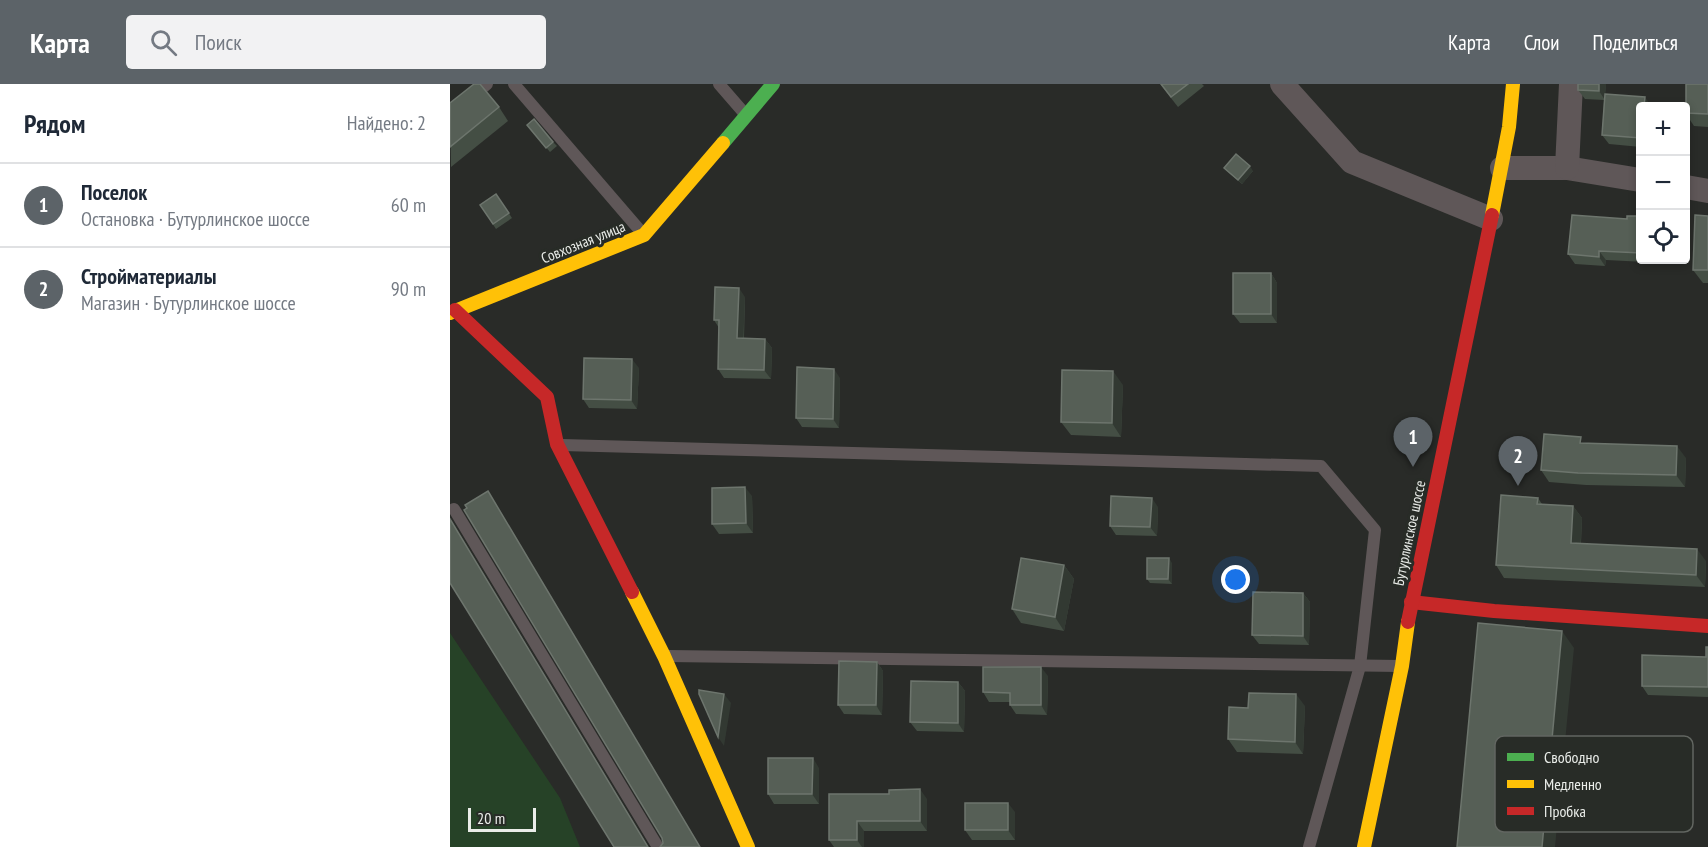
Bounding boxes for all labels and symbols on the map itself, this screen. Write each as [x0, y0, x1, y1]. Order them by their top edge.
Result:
street label: Совхозная улица [538, 217, 628, 267]
pin: 1 [1394, 418, 1432, 467]
pin: 2 [1498, 436, 1538, 486]
street label: Бутурлинское шоссе [1389, 479, 1429, 587]
your location [1221, 565, 1250, 594]
legend [1495, 736, 1693, 832]
text: Свободно [1544, 747, 1599, 767]
text: Медленно [1544, 774, 1602, 794]
text: Пробка [1544, 801, 1586, 821]
scale bar [468, 805, 536, 832]

